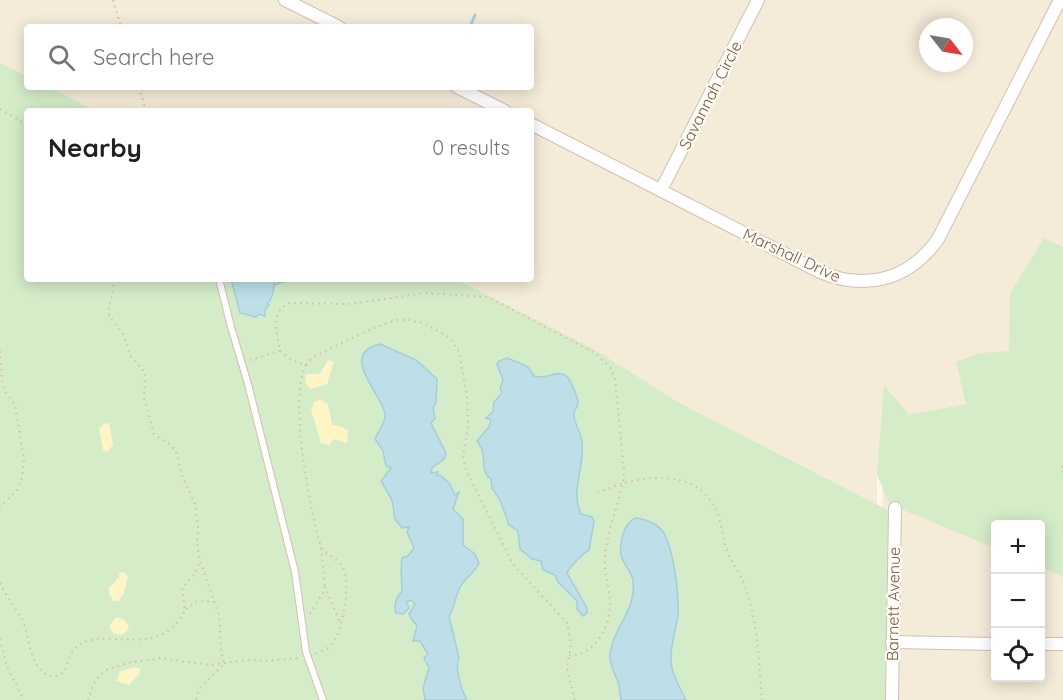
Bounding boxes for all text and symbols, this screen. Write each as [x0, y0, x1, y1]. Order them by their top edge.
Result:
north arrow [919, 18, 973, 72]
search box [24, 24, 534, 90]
street label: Savannah Circle [674, 38, 746, 152]
icon: search [45, 41, 78, 74]
text: Search here [93, 43, 214, 71]
text: Nearby [48, 131, 142, 164]
text: 0 results [432, 135, 510, 160]
street label: Marshall Drive [740, 224, 844, 286]
map controls [991, 520, 1045, 682]
button: + [991, 520, 1045, 574]
street label: Barnett Avenue [882, 547, 904, 661]
button: − [991, 574, 1045, 628]
button: locate [991, 628, 1045, 682]

